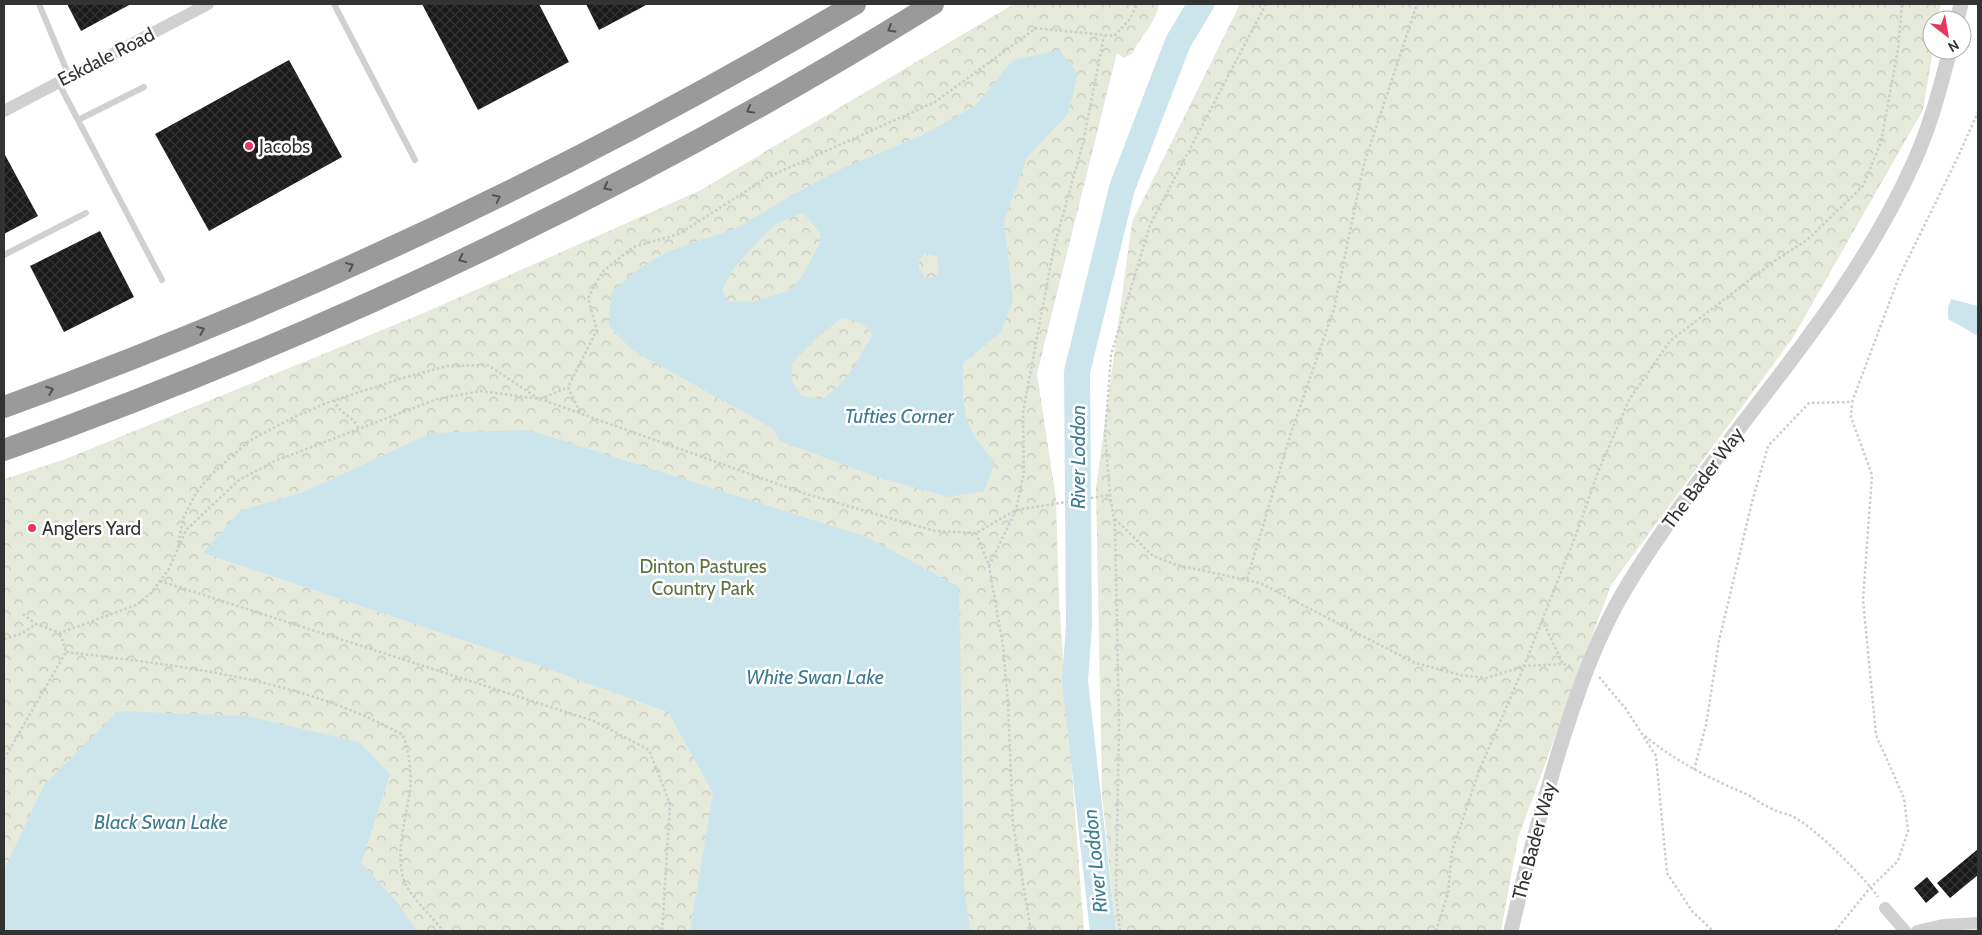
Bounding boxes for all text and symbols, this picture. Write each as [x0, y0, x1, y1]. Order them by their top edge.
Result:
north arrow [1922, 10, 1972, 60]
street label: Eskdale Road [54, 23, 158, 91]
one-way arrow [888, 23, 897, 33]
text: N [1945, 36, 1963, 56]
one-way arrow [747, 104, 756, 114]
place label: Jacobs [258, 135, 310, 158]
marker: Jacobs [243, 140, 255, 152]
one-way arrow [603, 181, 612, 191]
one-way arrow [492, 194, 501, 204]
one-way arrow [458, 253, 467, 263]
one-way arrow [345, 262, 354, 273]
one-way arrow [196, 326, 204, 336]
one-way arrow [45, 386, 53, 396]
water label: Tufties Corner [844, 404, 954, 428]
water label: River Loddon [1066, 405, 1090, 509]
street label: The Bader Way [1657, 422, 1749, 533]
place label: Anglers Yard [42, 517, 141, 540]
marker: Anglers Yard [26, 522, 38, 534]
park label: Dinton Pastures Country Park [639, 555, 767, 600]
water label: White Swan Lake [746, 665, 884, 689]
street label: The Bader Way [1507, 779, 1561, 902]
water label: River Loddon [1078, 808, 1112, 914]
water label: Black Swan Lake [94, 810, 228, 834]

